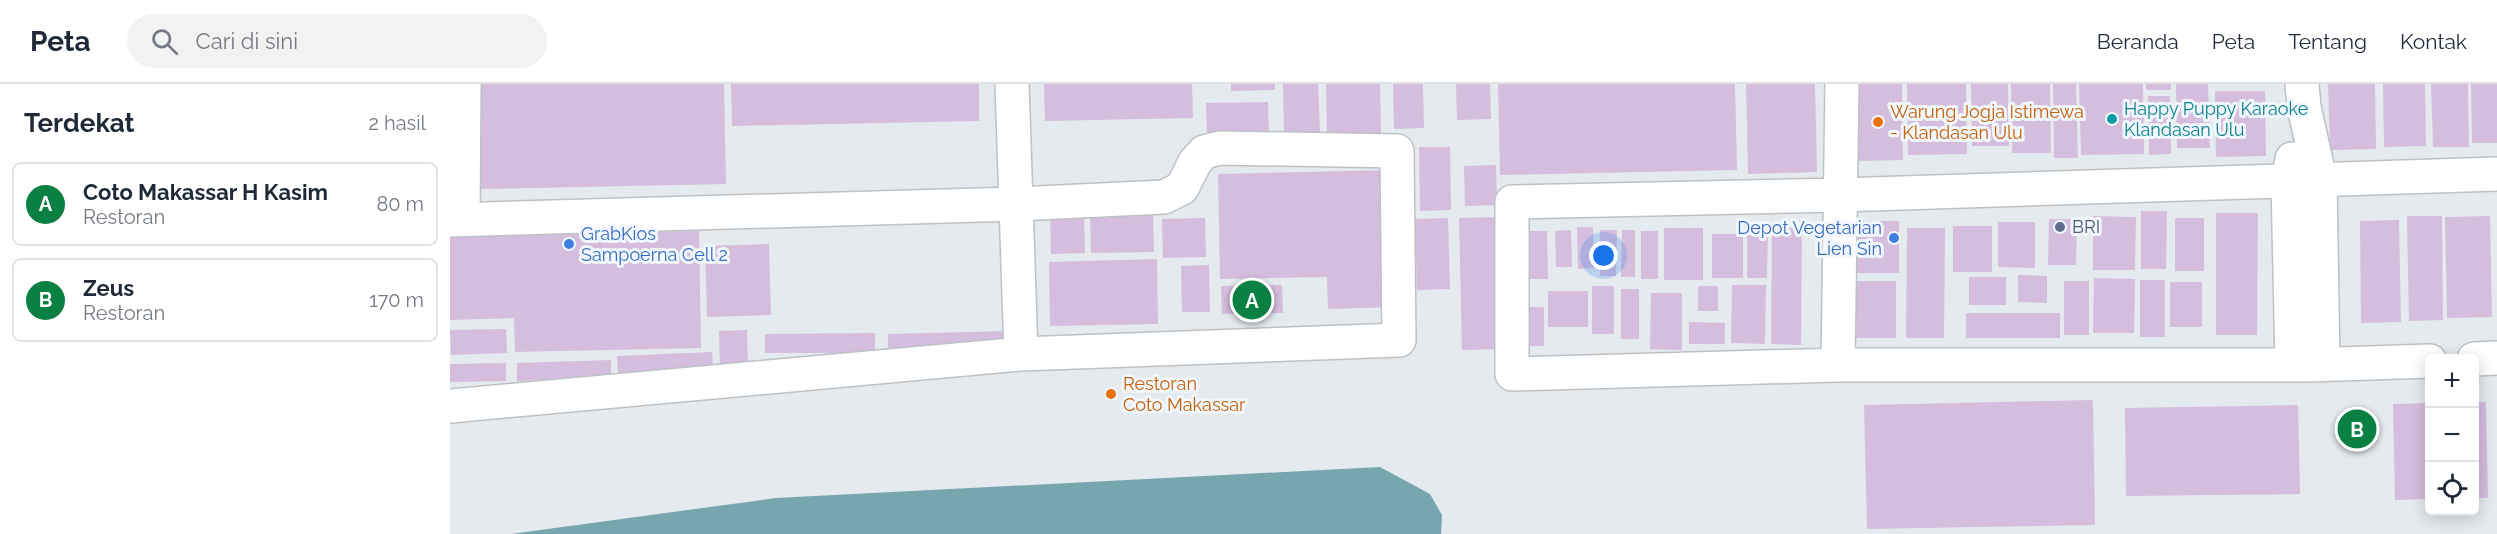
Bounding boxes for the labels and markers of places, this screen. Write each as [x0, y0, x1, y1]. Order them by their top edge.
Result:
place label: Happy Puppy Karaoke Klandasan Ulu [2124, 98, 2309, 140]
place label: Warung Jogja Istimewa - Klandasan Ulu [1890, 101, 2084, 143]
marker: Happy Puppy Karaoke Klandasan Ulu [2105, 112, 2119, 126]
marker: Warung Jogja Istimewa - Klandasan Ulu [1871, 115, 1885, 129]
place label: BRI [2072, 216, 2100, 237]
place label: Depot Vegetarian Lien Sin [1737, 217, 1882, 259]
marker: BRI [2053, 220, 2067, 234]
place label: GrabKios Sampoerna Cell 2 [581, 223, 728, 265]
marker: Depot Vegetarian Lien Sin [1887, 231, 1901, 245]
marker: GrabKios Sampoerna Cell 2 [562, 237, 576, 251]
pin: A [1232, 278, 1272, 322]
place label: Restoran Coto Makassar [1123, 373, 1246, 415]
marker: Restoran Coto Makassar [1104, 387, 1118, 401]
pin: B [2338, 406, 2376, 452]

